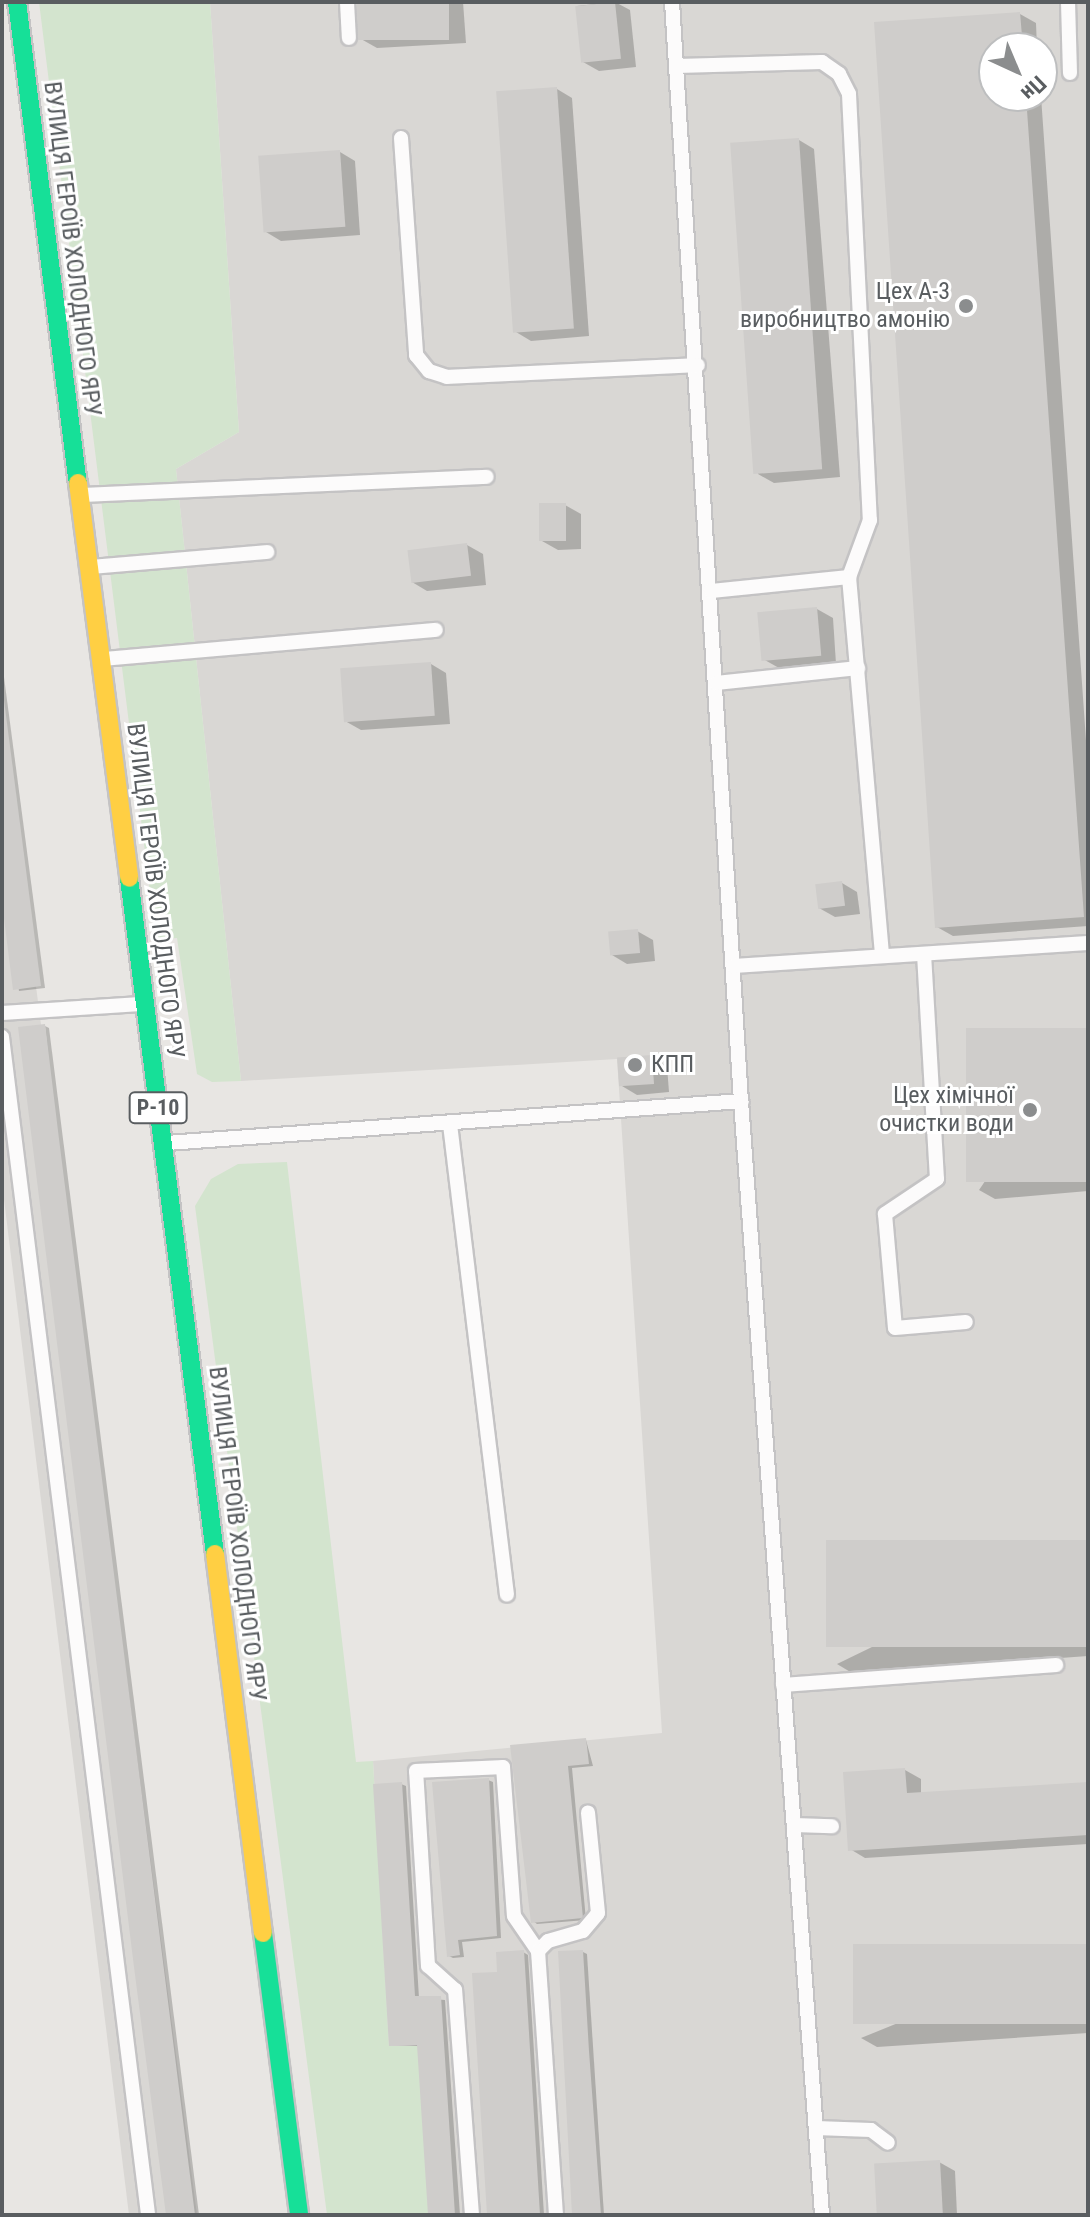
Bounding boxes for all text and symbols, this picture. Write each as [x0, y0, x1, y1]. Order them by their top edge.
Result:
north arrow [978, 32, 1058, 112]
text: Пн [1016, 71, 1051, 106]
street label: ВУЛИЦЯ ГЕРОЇВ ХОЛОДНОГО ЯРУ [37, 80, 107, 418]
place label: Цех А-3 виробництво амонію [740, 278, 950, 334]
marker: Цех А-3 виробництво амонію [957, 297, 975, 315]
street label: ВУЛИЦЯ ГЕРОЇВ ХОЛОДНОГО ЯРУ [120, 722, 190, 1060]
place label: КПП [651, 1051, 694, 1079]
marker: КПП [626, 1056, 644, 1074]
place label: Цех хімічної очистки води [879, 1082, 1014, 1138]
road number: Р-10 [128, 1090, 188, 1126]
marker: Цех хімічної очистки води [1021, 1101, 1039, 1119]
street label: ВУЛИЦЯ ГЕРОЇВ ХОЛОДНОГО ЯРУ [202, 1365, 272, 1703]

